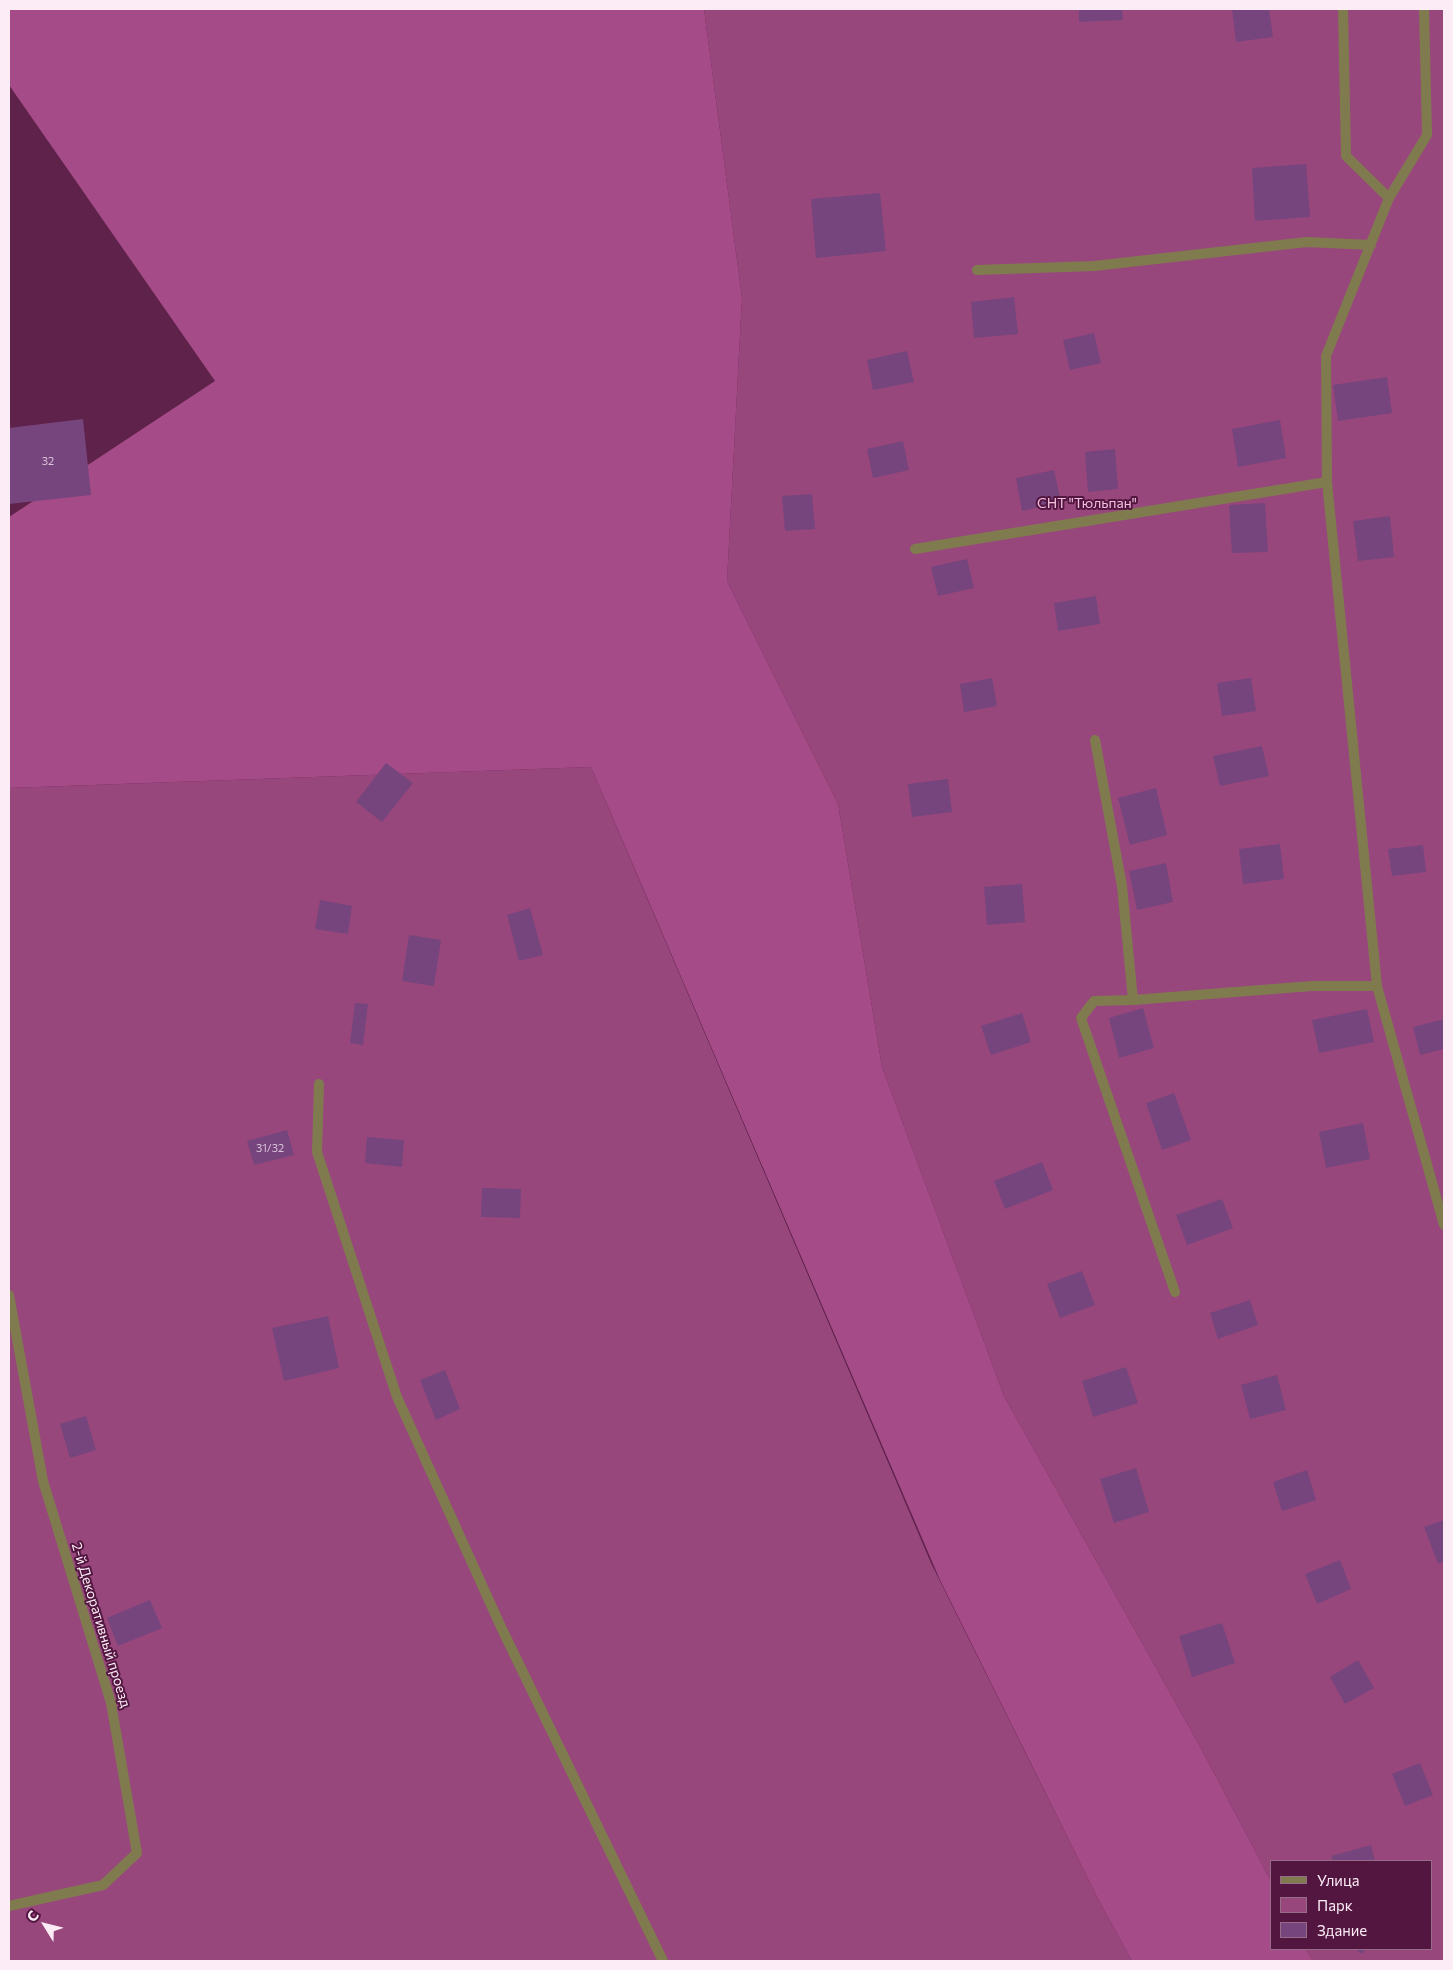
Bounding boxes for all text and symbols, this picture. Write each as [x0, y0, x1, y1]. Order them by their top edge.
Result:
house number: 32 [42, 454, 54, 468]
park label: СНТ "Тюльпан" [1037, 495, 1137, 511]
house number: 31/32 [256, 1141, 284, 1155]
street label: 2-й Декоративный проезд [68, 1541, 134, 1709]
legend [1270, 1860, 1433, 1950]
text: Улица [1317, 1871, 1359, 1889]
text: Парк [1317, 1896, 1353, 1914]
north arrow [20, 1900, 70, 1950]
text: С [23, 1907, 42, 1925]
text: Здание [1317, 1921, 1367, 1939]

